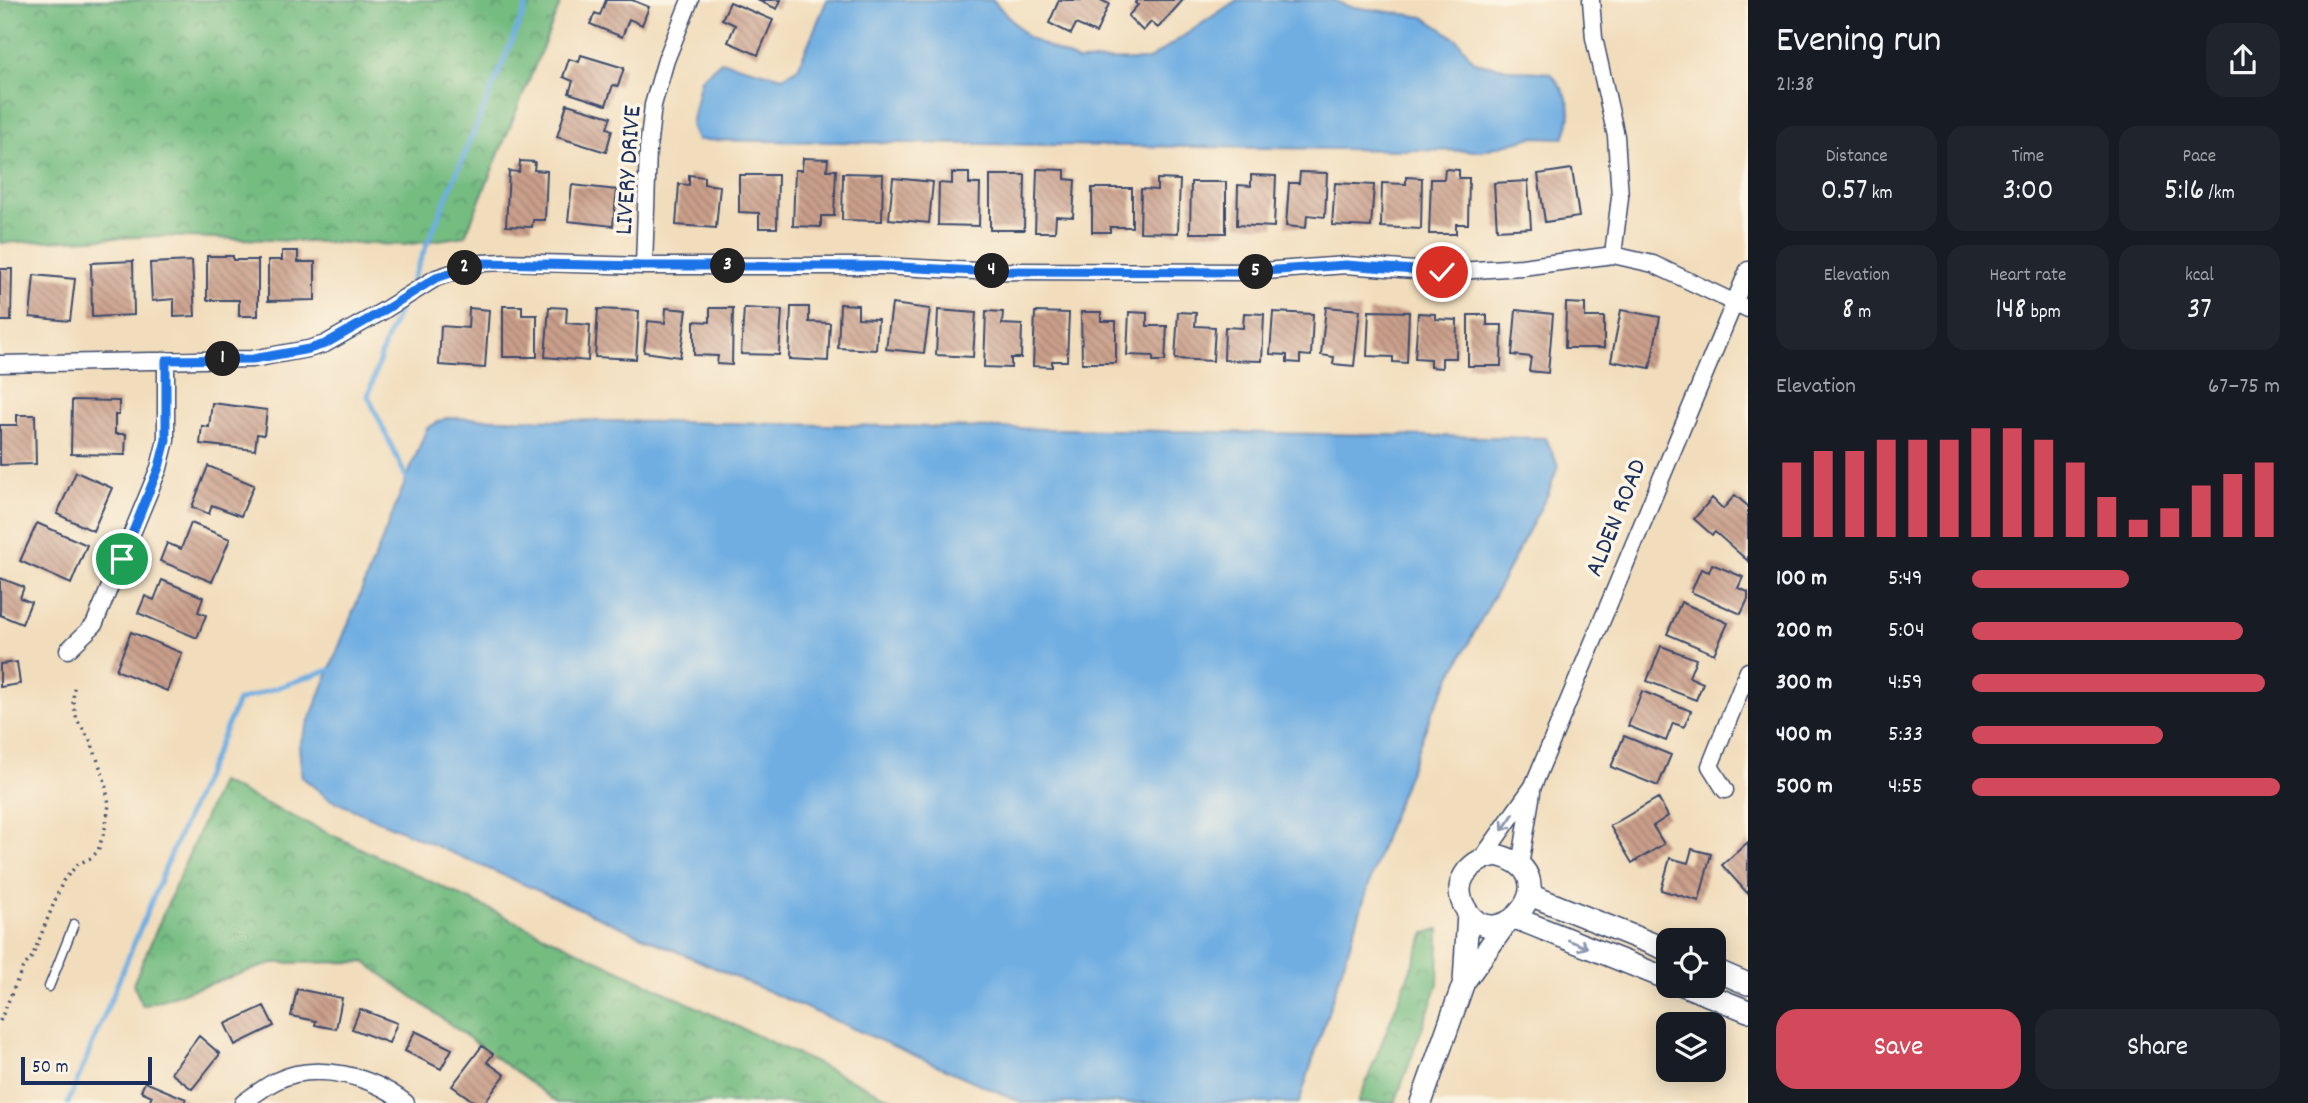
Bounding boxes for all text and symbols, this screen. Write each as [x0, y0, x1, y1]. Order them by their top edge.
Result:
text: Evening run [1776, 15, 1941, 70]
button: share [2206, 23, 2280, 97]
text: 21:38 [1776, 69, 1814, 102]
street label: LIVERY DRIVE [607, 104, 652, 236]
text: Distance [1826, 144, 1888, 171]
text: Time [2012, 144, 2044, 171]
text: Pace [2183, 144, 2216, 171]
text: 0.57 [1821, 171, 1867, 214]
text: 3:00 [2002, 171, 2053, 214]
text: 5:16 [2164, 171, 2204, 214]
text: km [1867, 181, 1893, 208]
text: /km [2204, 181, 2235, 208]
pin [1412, 242, 1472, 302]
pin: 3 [710, 248, 746, 284]
pin: 2 [448, 250, 482, 286]
text: 3 [723, 252, 732, 279]
icon: check [1423, 253, 1461, 291]
text: 2 [460, 254, 469, 281]
pin: 4 [974, 254, 1010, 288]
pin: 5 [1238, 254, 1274, 290]
text: 4 [988, 257, 995, 284]
text: 5 [1251, 258, 1260, 285]
text: Elevation [1824, 263, 1890, 290]
text: Heart rate [1990, 263, 2066, 290]
text: kcal [2185, 263, 2214, 290]
text: 8 [1842, 290, 1854, 333]
text: 148 [1995, 290, 2026, 333]
text: 37 [2187, 290, 2212, 333]
text: m [1854, 300, 1871, 327]
text: bpm [2026, 300, 2061, 327]
pin: 1 [206, 342, 241, 376]
text: 1 [220, 345, 225, 372]
text: Elevation [1776, 371, 1856, 404]
text: 67–75 m [2208, 371, 2280, 404]
street label: ALDEN ROAD [1577, 454, 1658, 583]
pin [92, 529, 152, 589]
icon: arrive [103, 540, 141, 578]
text: 100 m [1776, 563, 1827, 596]
text: 5:49 [1888, 563, 1923, 596]
text: 200 m [1776, 615, 1832, 648]
text: 5:04 [1888, 615, 1925, 648]
text: 300 m [1776, 667, 1832, 700]
text: 4:59 [1888, 667, 1923, 700]
text: 400 m [1776, 719, 1832, 752]
text: 5:33 [1888, 719, 1923, 752]
text: 500 m [1776, 771, 1833, 804]
text: 4:55 [1888, 771, 1923, 804]
one-way arrow [1501, 812, 1515, 831]
map controls [1656, 928, 1726, 1082]
button: locate [1656, 928, 1726, 998]
one-way arrow [1567, 938, 1589, 951]
button: Save [1776, 1009, 2021, 1089]
button: Share [2035, 1009, 2280, 1089]
button: layers [1656, 1012, 1726, 1082]
scale bar [21, 1054, 152, 1086]
text: 50 m [32, 1055, 69, 1082]

